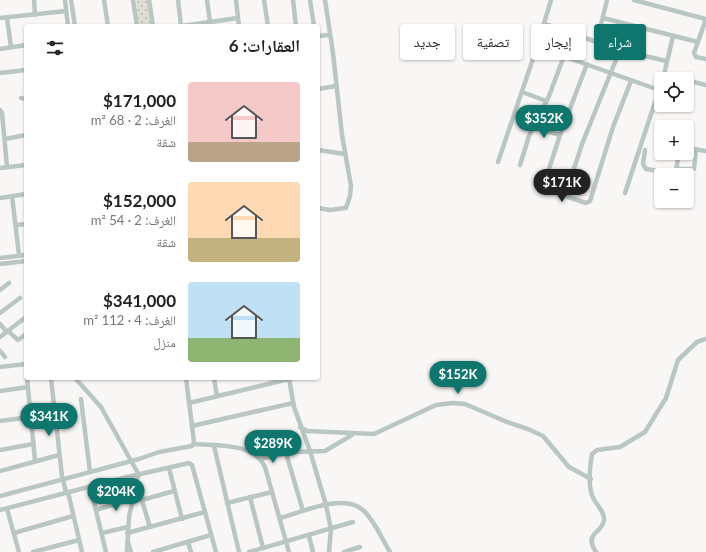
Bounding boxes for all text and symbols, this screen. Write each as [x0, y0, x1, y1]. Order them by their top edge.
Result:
chip: جديد [400, 24, 455, 60]
chip: تصفية [463, 24, 523, 60]
chip: إيجار [531, 24, 586, 60]
chip: شراء [594, 24, 646, 60]
text: العقارات: 6 [229, 35, 300, 56]
icon: filters [44, 37, 66, 59]
map controls [654, 72, 694, 208]
button: locate [654, 72, 694, 112]
text: $171,000 [103, 90, 176, 111]
icon: home [220, 98, 268, 146]
pin: $352K [516, 105, 572, 139]
text: $352K [524, 110, 564, 126]
text: الغرف: 2 · 68 m² [91, 112, 176, 128]
button: + [654, 120, 694, 160]
text: شقة [157, 134, 176, 150]
button: − [654, 168, 694, 208]
pin: $171K [534, 169, 590, 203]
text: $171K [542, 174, 582, 190]
text: $152,000 [103, 190, 176, 211]
icon: home [220, 198, 268, 246]
text: الغرف: 2 · 54 m² [91, 212, 176, 228]
text: شقة [157, 234, 176, 250]
text: $341,000 [103, 290, 176, 311]
icon: home [220, 298, 268, 346]
text: الغرف: 4 · 112 m² [83, 312, 176, 328]
text: منزل [153, 334, 176, 350]
pin: $152K [430, 361, 486, 395]
text: $152K [438, 366, 478, 382]
pin: $341K [21, 403, 77, 437]
text: $341K [29, 408, 69, 424]
pin: $289K [245, 430, 301, 464]
text: $289K [253, 435, 293, 451]
pin: $204K [88, 478, 144, 512]
text: $204K [96, 483, 136, 499]

